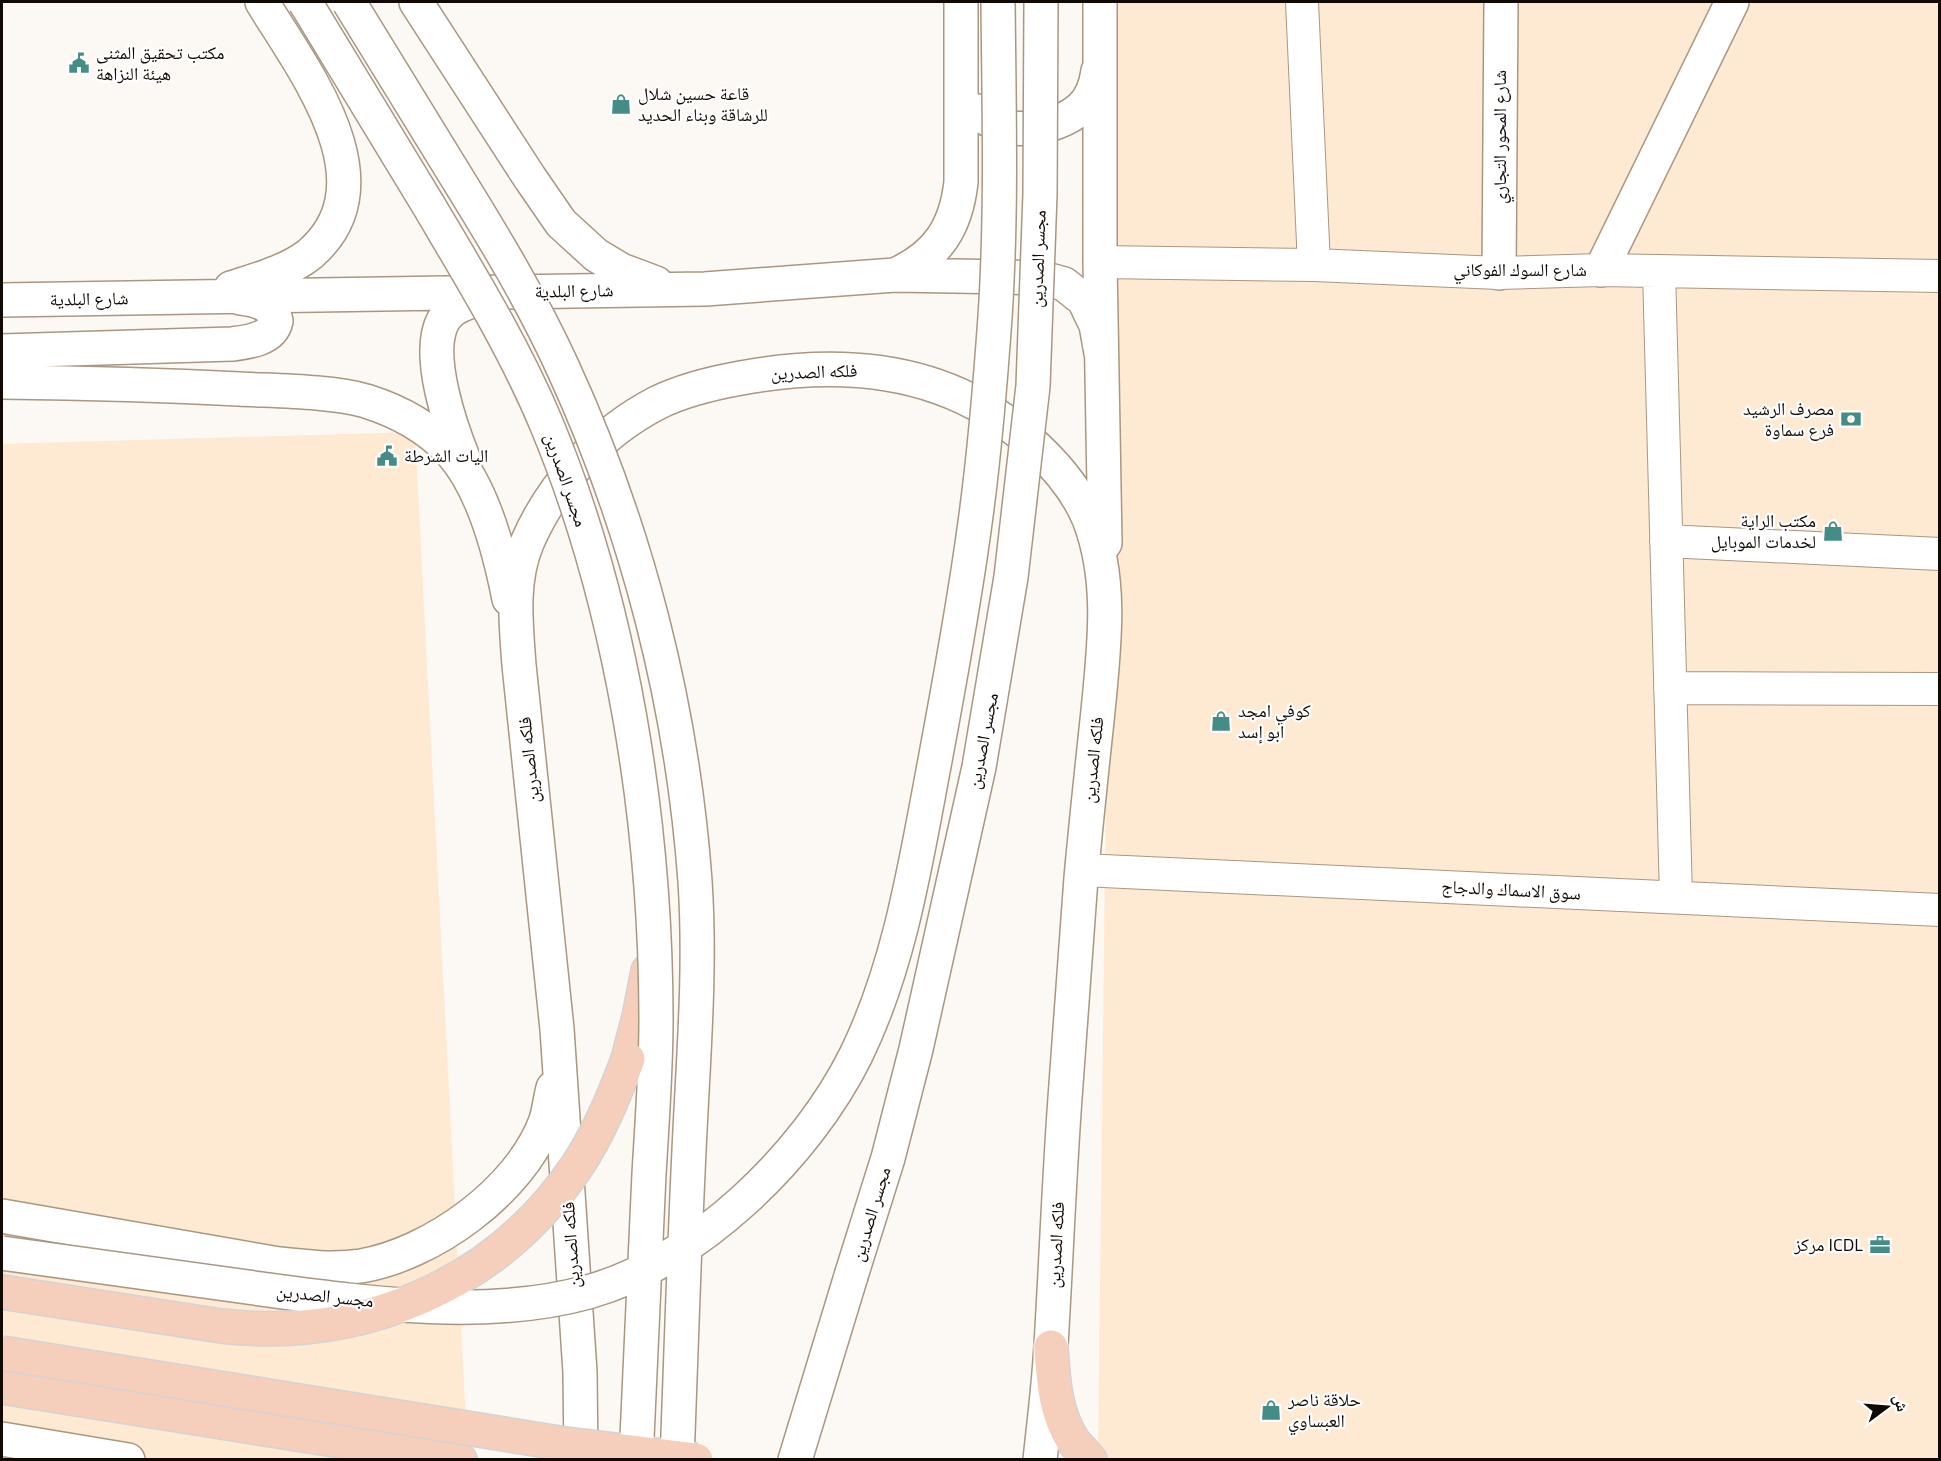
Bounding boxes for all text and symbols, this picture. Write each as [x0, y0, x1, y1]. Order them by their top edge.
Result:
place label: مكتب تحقيق المثنى هيئة النزاهة [96, 39, 224, 87]
public building icon: مكتب تحقيق المثنى هيئة النزاهة [67, 51, 91, 75]
street label: شارع المحور التجاري [1486, 70, 1515, 204]
place label: قاعة حسين شلال للرشاقة وبناء الحديد [638, 80, 768, 128]
shop icon: قاعة حسين شلال للرشاقة وبناء الحديد [609, 92, 633, 116]
street label: مجسر الصدرين [1022, 210, 1053, 308]
street label: شارع السوك الفوكاني [1453, 256, 1587, 285]
street label: شارع البلدية [534, 276, 614, 305]
street label: شارع البلدية [49, 284, 129, 313]
street label: فلكه الصدرين [770, 356, 858, 387]
place label: مصرف الرشيد فرع سماوة [1743, 395, 1834, 443]
bank icon: مصرف الرشيد فرع سماوة [1839, 407, 1863, 431]
street label: مجسر الصدرين [538, 429, 595, 530]
place label: اليات الشرطة [404, 442, 488, 469]
public building icon: اليات الشرطة [375, 444, 399, 468]
place label: مكتب الراية لخدمات الموبايل [1711, 507, 1816, 555]
shop icon: مكتب الراية لخدمات الموبايل [1821, 519, 1845, 543]
street label: مجسر الصدرين [960, 690, 1005, 791]
place label: كوفي امجد ابو إسد [1238, 697, 1311, 745]
shop icon: كوفي امجد ابو إسد [1209, 709, 1233, 733]
street label: فلكه الصدرين [1075, 715, 1110, 804]
street label: فلكه الصدرين [511, 716, 546, 805]
street label: سوق الاسماك والدجاج [1441, 872, 1582, 907]
street label: مجسر الصدرين [843, 1163, 898, 1264]
street label: فلكه الصدرين [554, 1201, 587, 1289]
street label: فلكه الصدرين [1040, 1201, 1071, 1289]
place label: مركز ICDL [1793, 1231, 1863, 1258]
office icon: مركز ICDL [1868, 1233, 1892, 1257]
street label: مجسر الصدرين [275, 1277, 375, 1314]
north arrow [1857, 1377, 1917, 1437]
place label: حلاقة ناصر العبساوي [1287, 1386, 1361, 1436]
text: ش [1888, 1391, 1915, 1414]
shop icon: حلاقة ناصر العبساوي [1259, 1398, 1283, 1422]

